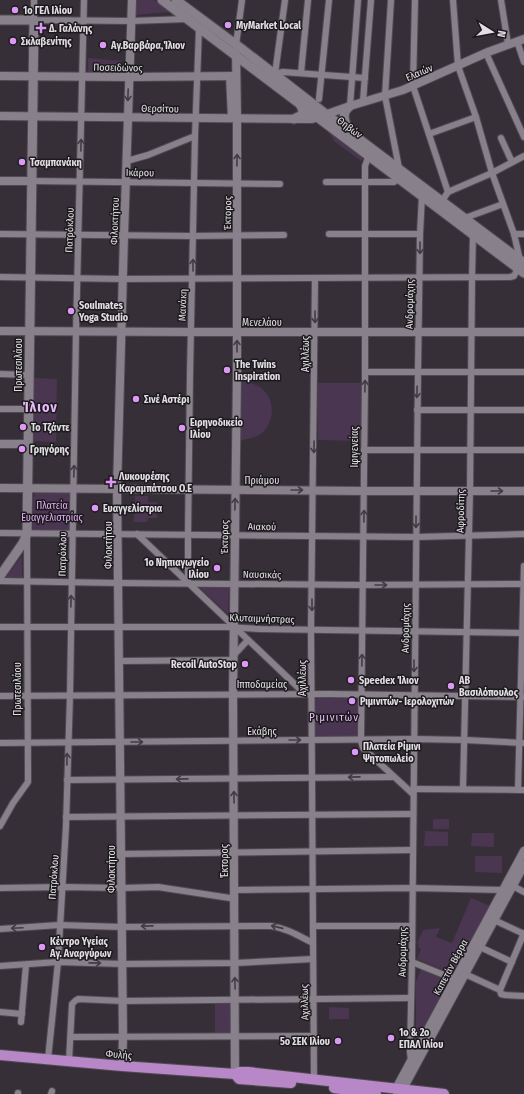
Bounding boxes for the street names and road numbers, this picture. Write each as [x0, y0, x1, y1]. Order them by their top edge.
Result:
street label: Ποσειδώνος [93, 61, 144, 74]
street label: Ελαιών [404, 61, 435, 84]
street label: Θερσίτου [141, 102, 179, 115]
street label: Θηβών [334, 114, 365, 141]
street label: Ικάρου [126, 166, 154, 179]
street label: Έκτορος [222, 195, 234, 230]
street label: Φιλοκτήτου [108, 197, 122, 245]
street label: Πατρόκλου [62, 207, 77, 253]
street label: Ανδρομάχης [403, 278, 416, 329]
street label: Μανάκη [175, 289, 190, 321]
street label: Μενελάου [242, 316, 282, 329]
street label: Αχιλλέως [299, 335, 312, 372]
street label: Πρωτεσιλάου [12, 338, 25, 392]
street label: Ιφιγενείας [348, 426, 361, 467]
street label: Πριάμου [245, 474, 279, 487]
street label: Αφροδίτης [454, 488, 467, 533]
street label: Έκτορος [219, 519, 231, 554]
street label: Αιακού [248, 520, 276, 533]
street label: Φιλοκτήτου [103, 521, 115, 569]
street label: Πατρόκλου [56, 531, 69, 577]
street label: Ναυσικάς [243, 568, 282, 581]
street label: Ανδρομάχης [399, 602, 412, 653]
street label: Κλυταιμνήστρας [229, 612, 296, 626]
street label: Αχιλλέως [296, 659, 309, 696]
street label: Πρωτεσιλάου [11, 662, 24, 716]
street label: Ιπποδαμείας [237, 678, 288, 691]
street label: Εκάβης [247, 725, 278, 738]
street label: Έκτορος [219, 843, 231, 878]
street label: Φιλοκτήτου [106, 845, 118, 893]
street label: Πατρόκλου [45, 854, 62, 900]
street label: Ανδρομάχης [396, 926, 409, 977]
street label: Καπετάν Βέρρα [430, 937, 471, 997]
street label: Αχιλλέως [298, 983, 311, 1020]
street label: Φυλής [105, 1048, 133, 1062]

